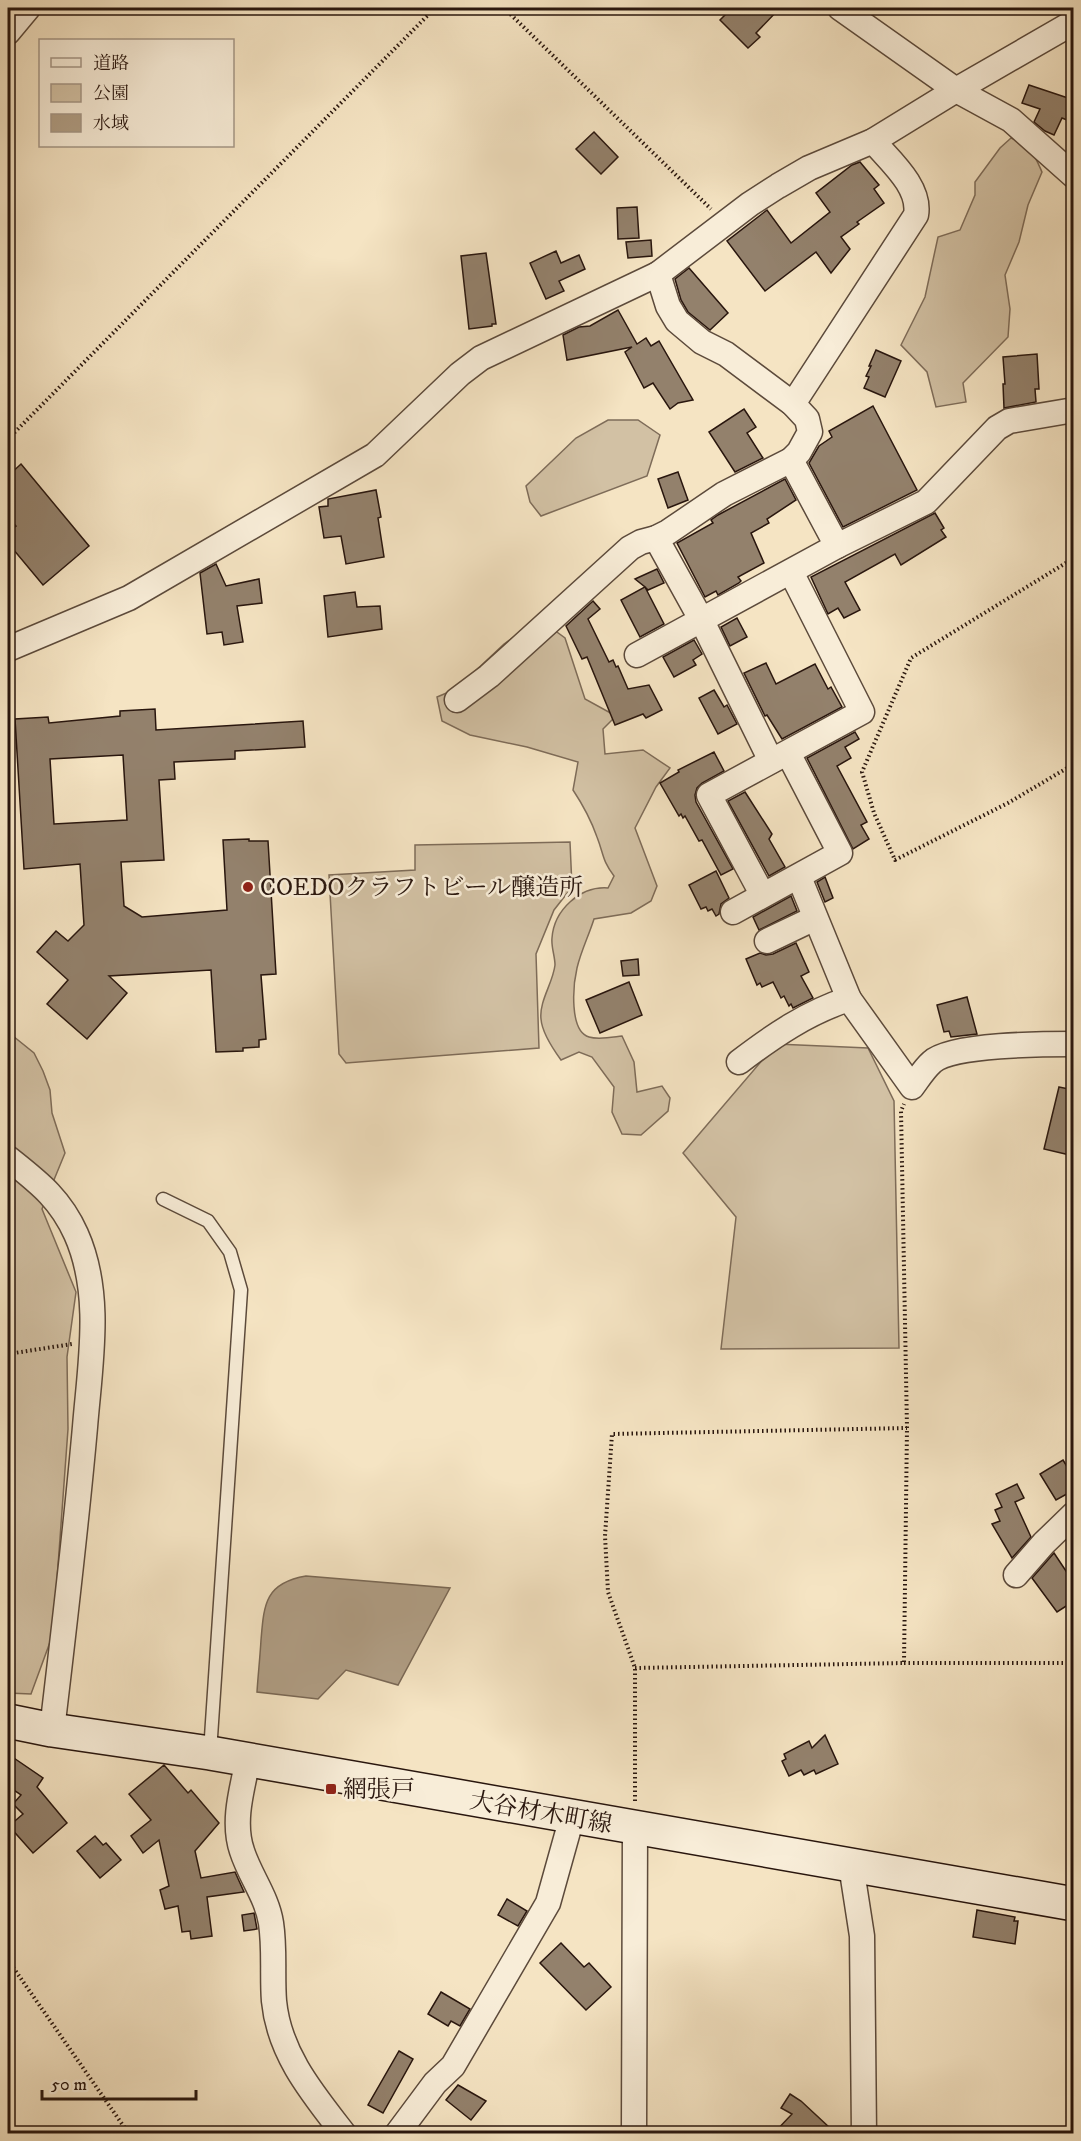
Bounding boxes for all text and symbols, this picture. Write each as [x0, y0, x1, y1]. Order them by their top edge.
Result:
legend [39, 39, 234, 147]
text: 道路 [93, 53, 129, 75]
text: 公園 [93, 83, 129, 105]
text: 水域 [93, 113, 129, 135]
place label: COEDOクラフトビール醸造所 [260, 873, 583, 903]
marker: COEDOクラフトビール醸造所 [241, 880, 255, 894]
place label: 網張戸 [343, 1775, 415, 1805]
marker: 網張戸 [324, 1782, 338, 1796]
street label: 大谷材木町線 [467, 1786, 614, 1840]
scale bar [42, 2063, 196, 2101]
text: 50 m [51, 2074, 87, 2096]

